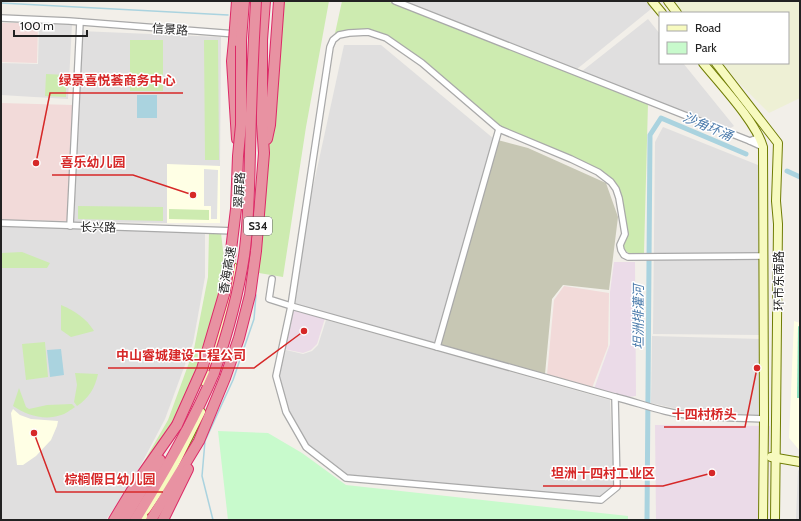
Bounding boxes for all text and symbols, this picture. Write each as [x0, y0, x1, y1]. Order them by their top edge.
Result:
scale bar [14, 12, 87, 38]
legend [659, 12, 789, 64]
text: 100 m [20, 18, 54, 33]
street label: 信景路 [152, 20, 188, 38]
text: Road [695, 20, 721, 35]
text: Park [695, 40, 717, 55]
callout: 绿景喜悦荟商务中心 [50, 68, 183, 93]
text: 绿景喜悦荟商务中心 [58, 72, 176, 88]
water label: 沙角环涌 [681, 108, 737, 144]
callout: 喜乐幼儿园 [52, 150, 133, 175]
text: 喜乐幼儿园 [60, 154, 126, 170]
street label: 翠屏路 [231, 172, 247, 208]
road number: S34 [244, 217, 272, 235]
street label: 长兴路 [80, 219, 116, 235]
street label: 香海高速 [215, 245, 239, 295]
street label: 环市东南路 [771, 251, 786, 311]
water label: 坦洲排灌河 [630, 282, 646, 350]
callout: 中山睿城建设工程公司 [108, 343, 254, 368]
text: 中山睿城建设工程公司 [116, 347, 246, 363]
callout: 十四村桥头 [664, 402, 745, 427]
text: 十四村桥头 [671, 406, 737, 422]
callout: 坦洲十四村工业区 [543, 461, 663, 486]
text: 坦洲十四村工业区 [551, 465, 655, 481]
callout: 棕榈假日幼儿园 [56, 467, 163, 492]
text: 棕榈假日幼儿园 [64, 471, 156, 487]

